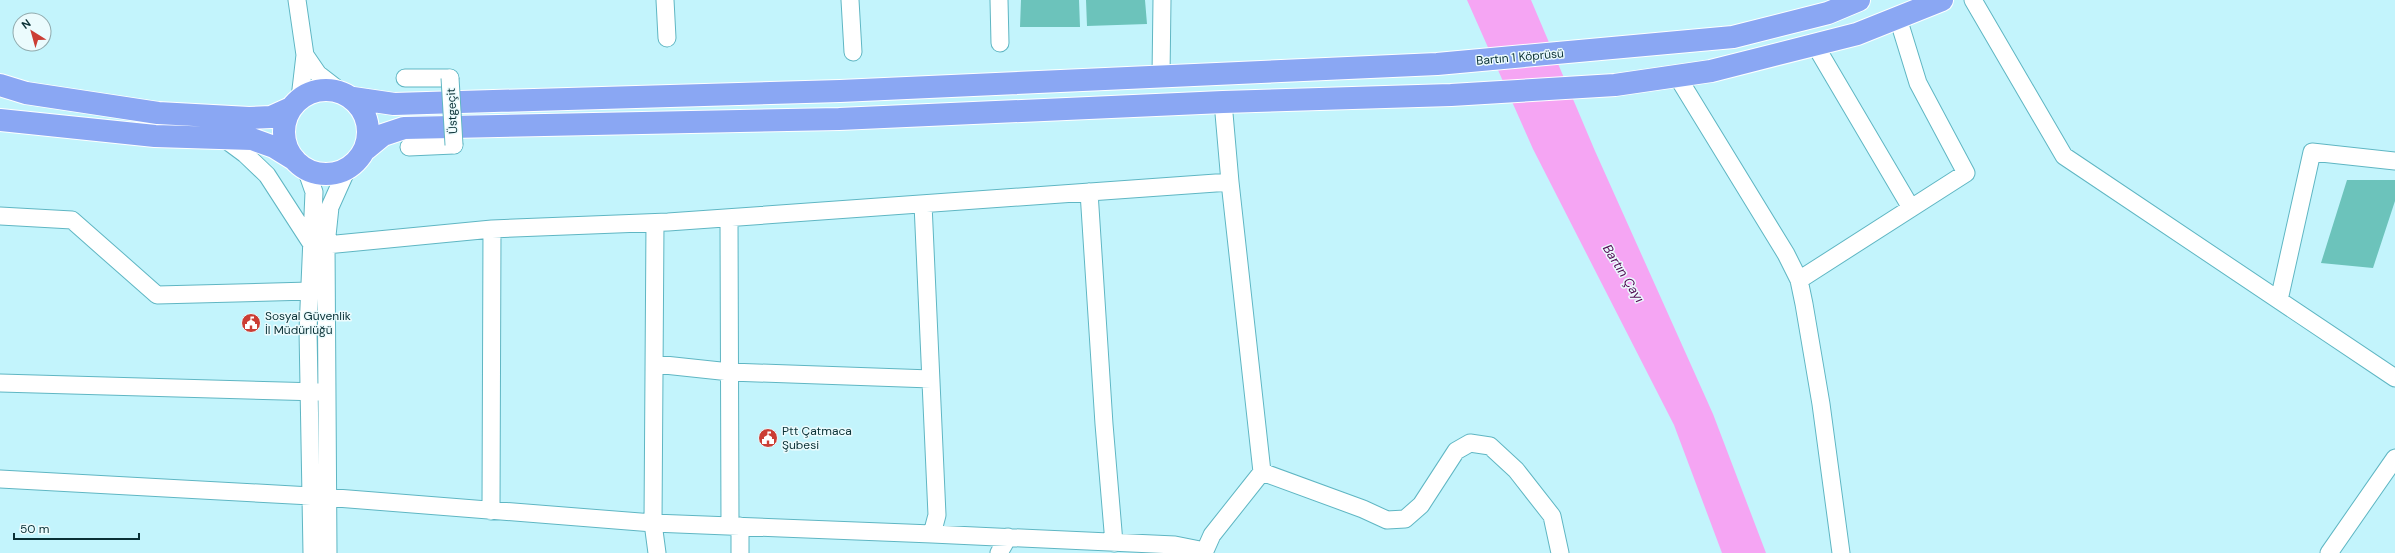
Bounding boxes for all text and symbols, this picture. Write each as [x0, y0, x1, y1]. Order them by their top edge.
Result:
north arrow [12, 12, 52, 52]
text: N [19, 16, 33, 32]
street label: Bartın 1 Köprüsü [1475, 45, 1565, 69]
street label: Üstgeçit [443, 87, 461, 134]
water label: Bartın Çayı [1599, 241, 1648, 306]
place label: Sosyal Güvenlik İl Müdürlüğü [265, 308, 351, 338]
public building icon: Sosyal Güvenlik İl Müdürlüğü [240, 312, 262, 334]
place label: Ptt Çatmaca Şubesi [782, 423, 852, 453]
public building icon: Ptt Çatmaca Şubesi [757, 427, 779, 449]
scale bar [14, 515, 139, 541]
text: 50 m [20, 521, 49, 537]

